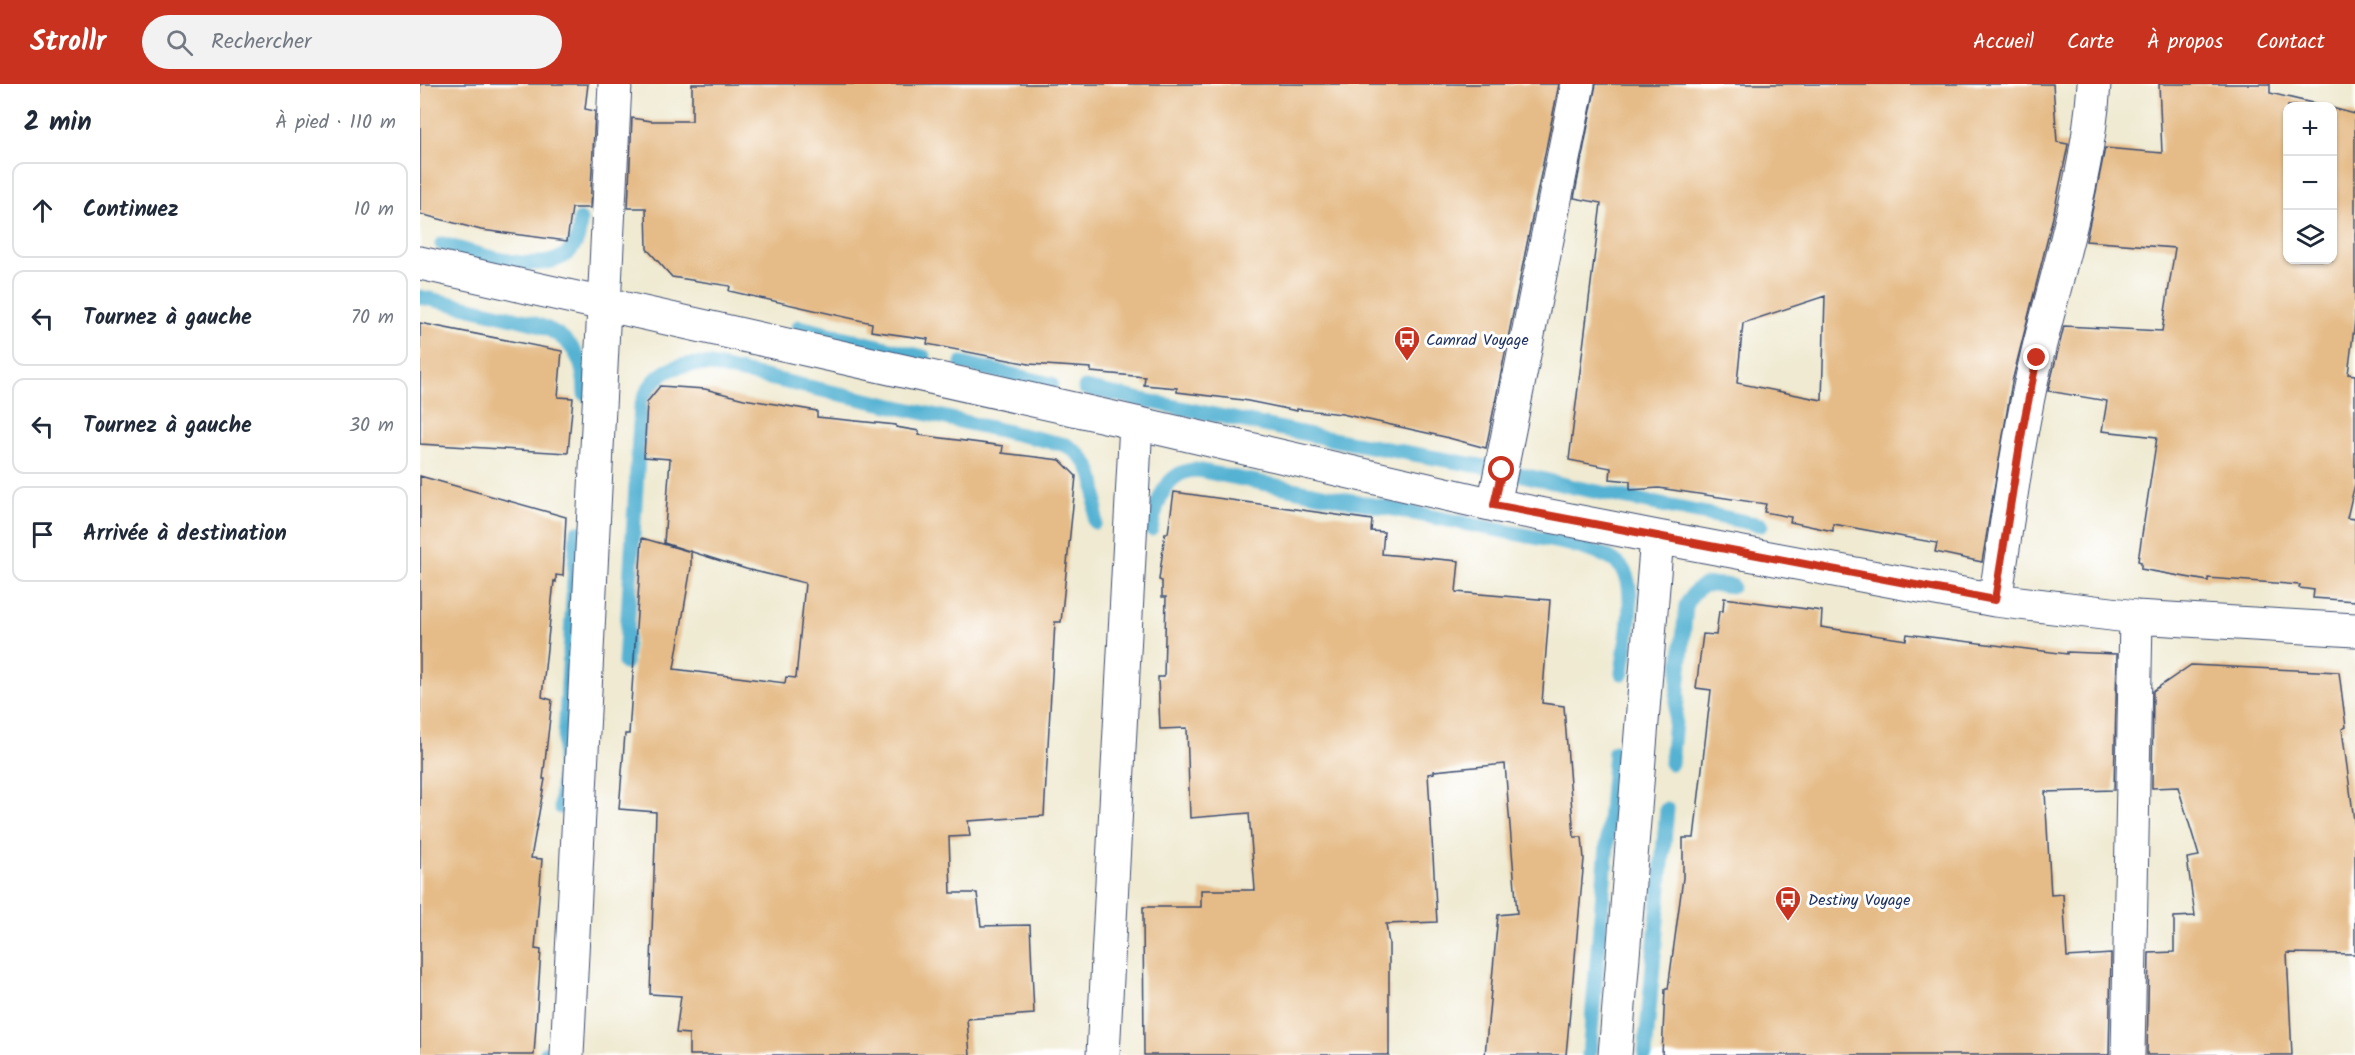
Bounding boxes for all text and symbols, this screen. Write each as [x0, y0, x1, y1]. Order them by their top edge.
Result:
search box [142, 15, 562, 69]
text: Strollr [30, 20, 106, 65]
text: Rechercher [211, 25, 311, 60]
icon: search [163, 26, 196, 59]
text: Accueil [1973, 26, 2034, 59]
text: Carte [2067, 26, 2114, 59]
text: À propos [2147, 26, 2223, 59]
text: Contact [2256, 26, 2325, 59]
text: 2 min [24, 102, 92, 144]
map controls [2283, 102, 2337, 264]
button: + [2283, 102, 2337, 156]
text: À pied · 110 m [275, 107, 396, 139]
button: − [2283, 156, 2337, 210]
text: Continuez [83, 193, 179, 228]
icon: ahead [26, 194, 59, 227]
text: 10 m [354, 194, 394, 226]
button: layers [2283, 210, 2337, 264]
text: Tournez à gauche [83, 301, 252, 336]
icon: left [26, 302, 59, 335]
text: 70 m [351, 302, 394, 334]
bus stop icon: Camrad Voyage [1392, 324, 1422, 362]
place label: Camrad Voyage [1426, 328, 1529, 353]
route end [2023, 344, 2049, 370]
text: Tournez à gauche [83, 409, 252, 444]
icon: left [26, 410, 59, 443]
text: 30 m [349, 410, 394, 442]
route start [1488, 456, 1514, 482]
text: Arrivée à destination [83, 517, 287, 552]
icon: arrive [26, 518, 59, 551]
bus stop icon: Destiny Voyage [1773, 884, 1803, 922]
place label: Destiny Voyage [1808, 888, 1910, 913]

